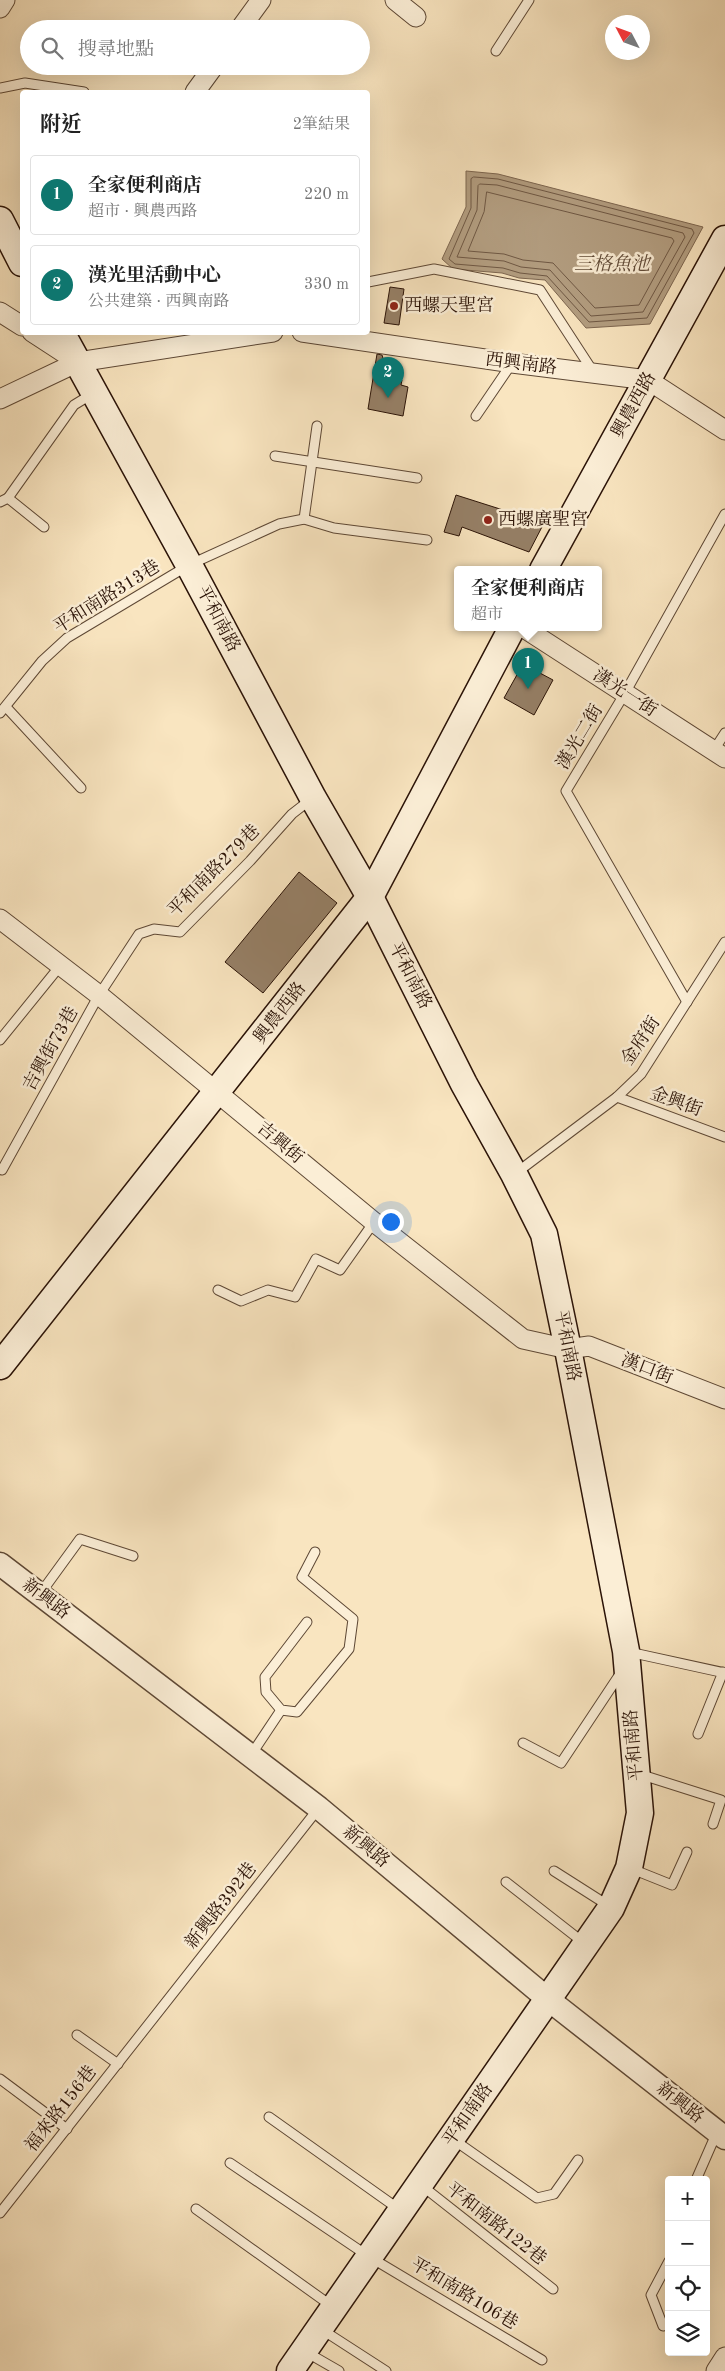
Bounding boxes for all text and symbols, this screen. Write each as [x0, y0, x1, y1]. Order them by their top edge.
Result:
north arrow [605, 15, 650, 60]
search box [20, 20, 370, 75]
icon: search [38, 34, 66, 62]
text: 搜尋地點 [78, 41, 154, 60]
text: 附近 [40, 115, 82, 136]
text: 2筆結果 [293, 117, 350, 133]
text: 全家便利商店 [88, 177, 202, 196]
text: 1 [52, 187, 62, 203]
text: 220 m [304, 187, 349, 203]
text: 超市 · 興農西路 [88, 204, 197, 220]
water label: 三格魚池 [574, 253, 652, 275]
text: 漢光里活動中心 [88, 267, 221, 286]
text: 2 [52, 277, 62, 293]
text: 330 m [304, 277, 349, 293]
text: 公共建築 · 西興南路 [88, 294, 229, 310]
place label: 西螺天聖宮 [404, 295, 494, 315]
marker: 西螺天聖宮 [388, 300, 400, 312]
street label: 西興南路 [484, 349, 558, 377]
pin: 2 [372, 357, 404, 398]
street label: 興農西路 [607, 368, 659, 441]
place label: 西螺廣聖宮 [498, 509, 588, 529]
marker: 西螺廣聖宮 [482, 514, 494, 526]
street label: 平和南路313巷 [50, 556, 163, 637]
popup [454, 566, 602, 631]
text: 全家便利商店 [471, 580, 585, 599]
street label: 平和南路 [193, 582, 245, 655]
text: 超市 [471, 607, 503, 623]
pin: 1 [512, 648, 544, 689]
street label: 漢光一街 [590, 664, 661, 720]
street label: 漢光二街 [552, 700, 606, 772]
street label: 平和南路279巷 [163, 820, 263, 920]
street label: 平和南路 [386, 939, 436, 1012]
street label: 興農西路 [249, 978, 309, 1047]
street label: 吉興街73巷 [19, 1003, 81, 1094]
street label: 金府街 [617, 1012, 664, 1068]
street label: 金興街 [648, 1082, 705, 1120]
street label: 吉興街 [254, 1117, 308, 1167]
your location [378, 1209, 404, 1235]
street label: 平和南路 [551, 1309, 585, 1383]
street label: 漢口街 [619, 1349, 676, 1387]
street label: 新興路 [19, 1574, 74, 1622]
street label: 平和南路 [620, 1708, 646, 1782]
street label: 新興路 [340, 1821, 394, 1871]
street label: 新興路392巷 [181, 1859, 260, 1952]
street label: 福來路156巷 [21, 2062, 100, 2155]
street label: 新興路 [653, 2078, 708, 2127]
street label: 平和南路 [438, 2079, 496, 2150]
map controls [665, 2176, 710, 2356]
button: + [665, 2176, 710, 2221]
street label: 平和南路122巷 [443, 2178, 551, 2268]
button: − [665, 2221, 710, 2266]
street label: 平和南路106巷 [407, 2253, 522, 2333]
button: locate [665, 2266, 710, 2311]
button: layers [665, 2311, 710, 2356]

